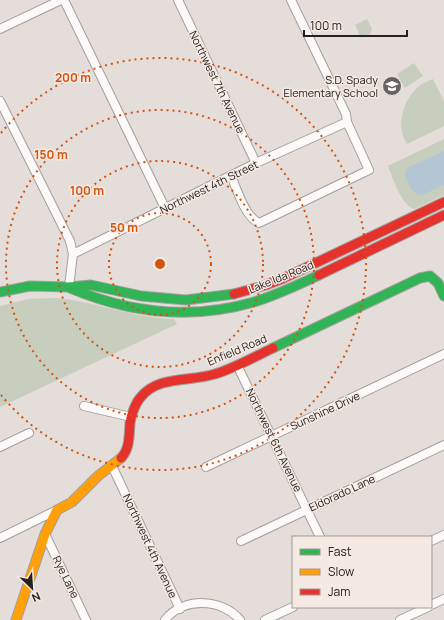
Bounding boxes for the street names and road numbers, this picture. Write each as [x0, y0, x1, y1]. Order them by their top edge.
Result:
street label: Northwest 7th Avenue [186, 28, 249, 136]
street label: Northwest 4th Street [157, 156, 261, 217]
street label: Lake Ida Road [246, 257, 316, 296]
street label: Enfield Road [205, 330, 269, 369]
street label: Northwest 6th Avenue [243, 385, 306, 495]
street label: Sunshine Drive [287, 388, 363, 433]
street label: Eldorado Lane [306, 470, 378, 514]
street label: Northwest 4th Avenue [120, 491, 181, 601]
street label: Rye Lane [50, 553, 83, 601]

